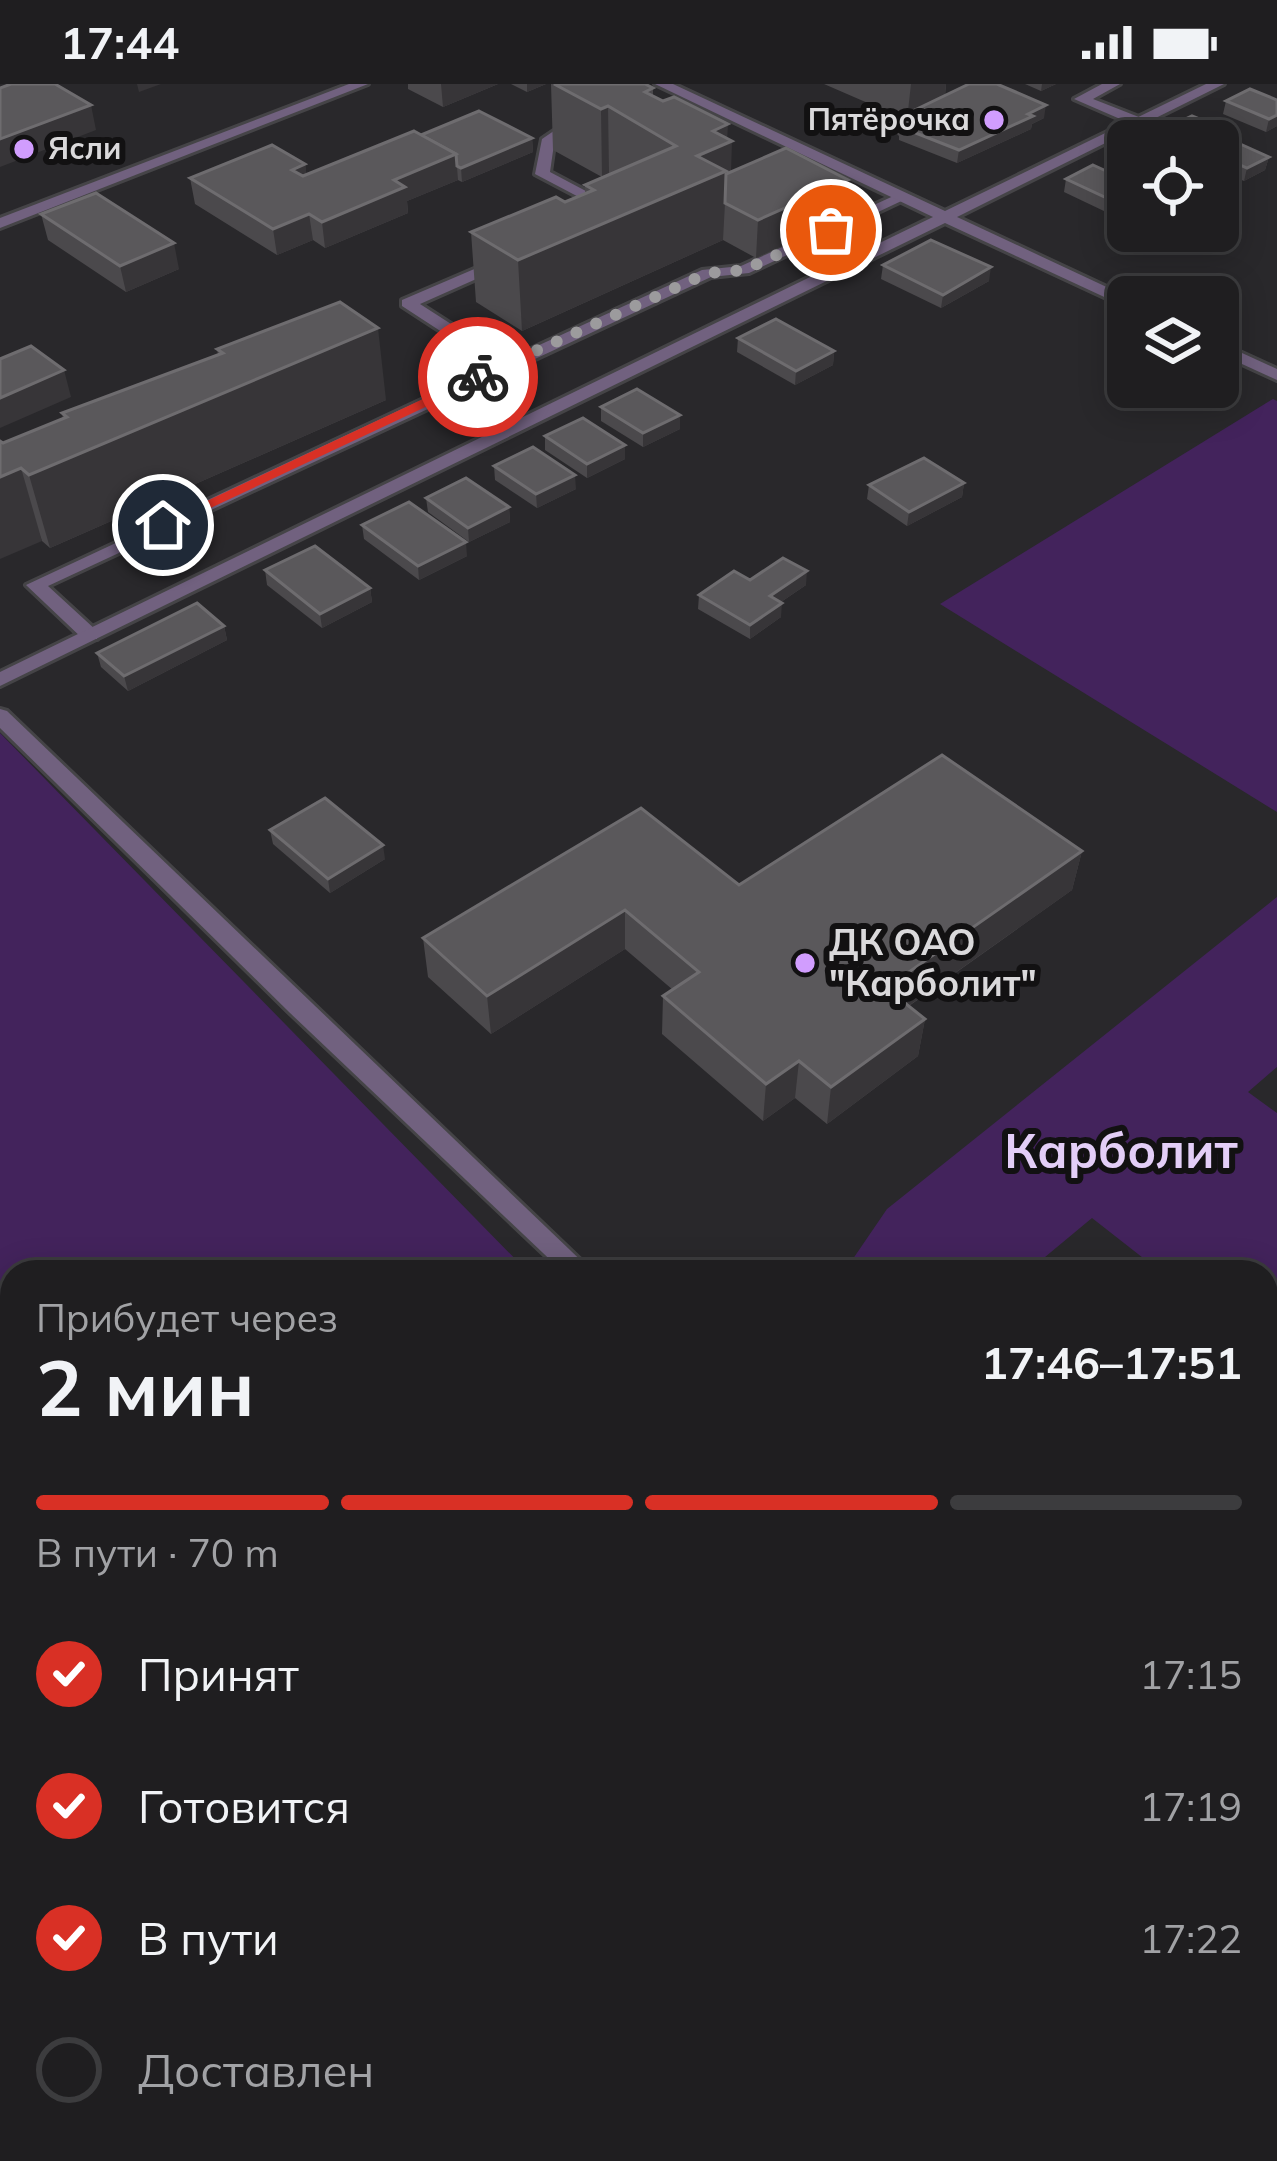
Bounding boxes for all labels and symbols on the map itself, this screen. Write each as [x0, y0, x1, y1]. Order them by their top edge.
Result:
place label: Пятёрочка [808, 100, 970, 138]
marker: Пятёрочка [981, 107, 1007, 133]
place label: Ясли [48, 129, 121, 167]
marker: Ясли [11, 136, 37, 162]
pin [780, 179, 882, 281]
courier [418, 317, 538, 437]
pin [112, 474, 214, 576]
place label: ДК ОАО "Карболит" [829, 919, 1037, 1005]
marker: ДК ОАО "Карболит" [792, 950, 818, 976]
district label: Карболит [1004, 1120, 1238, 1180]

